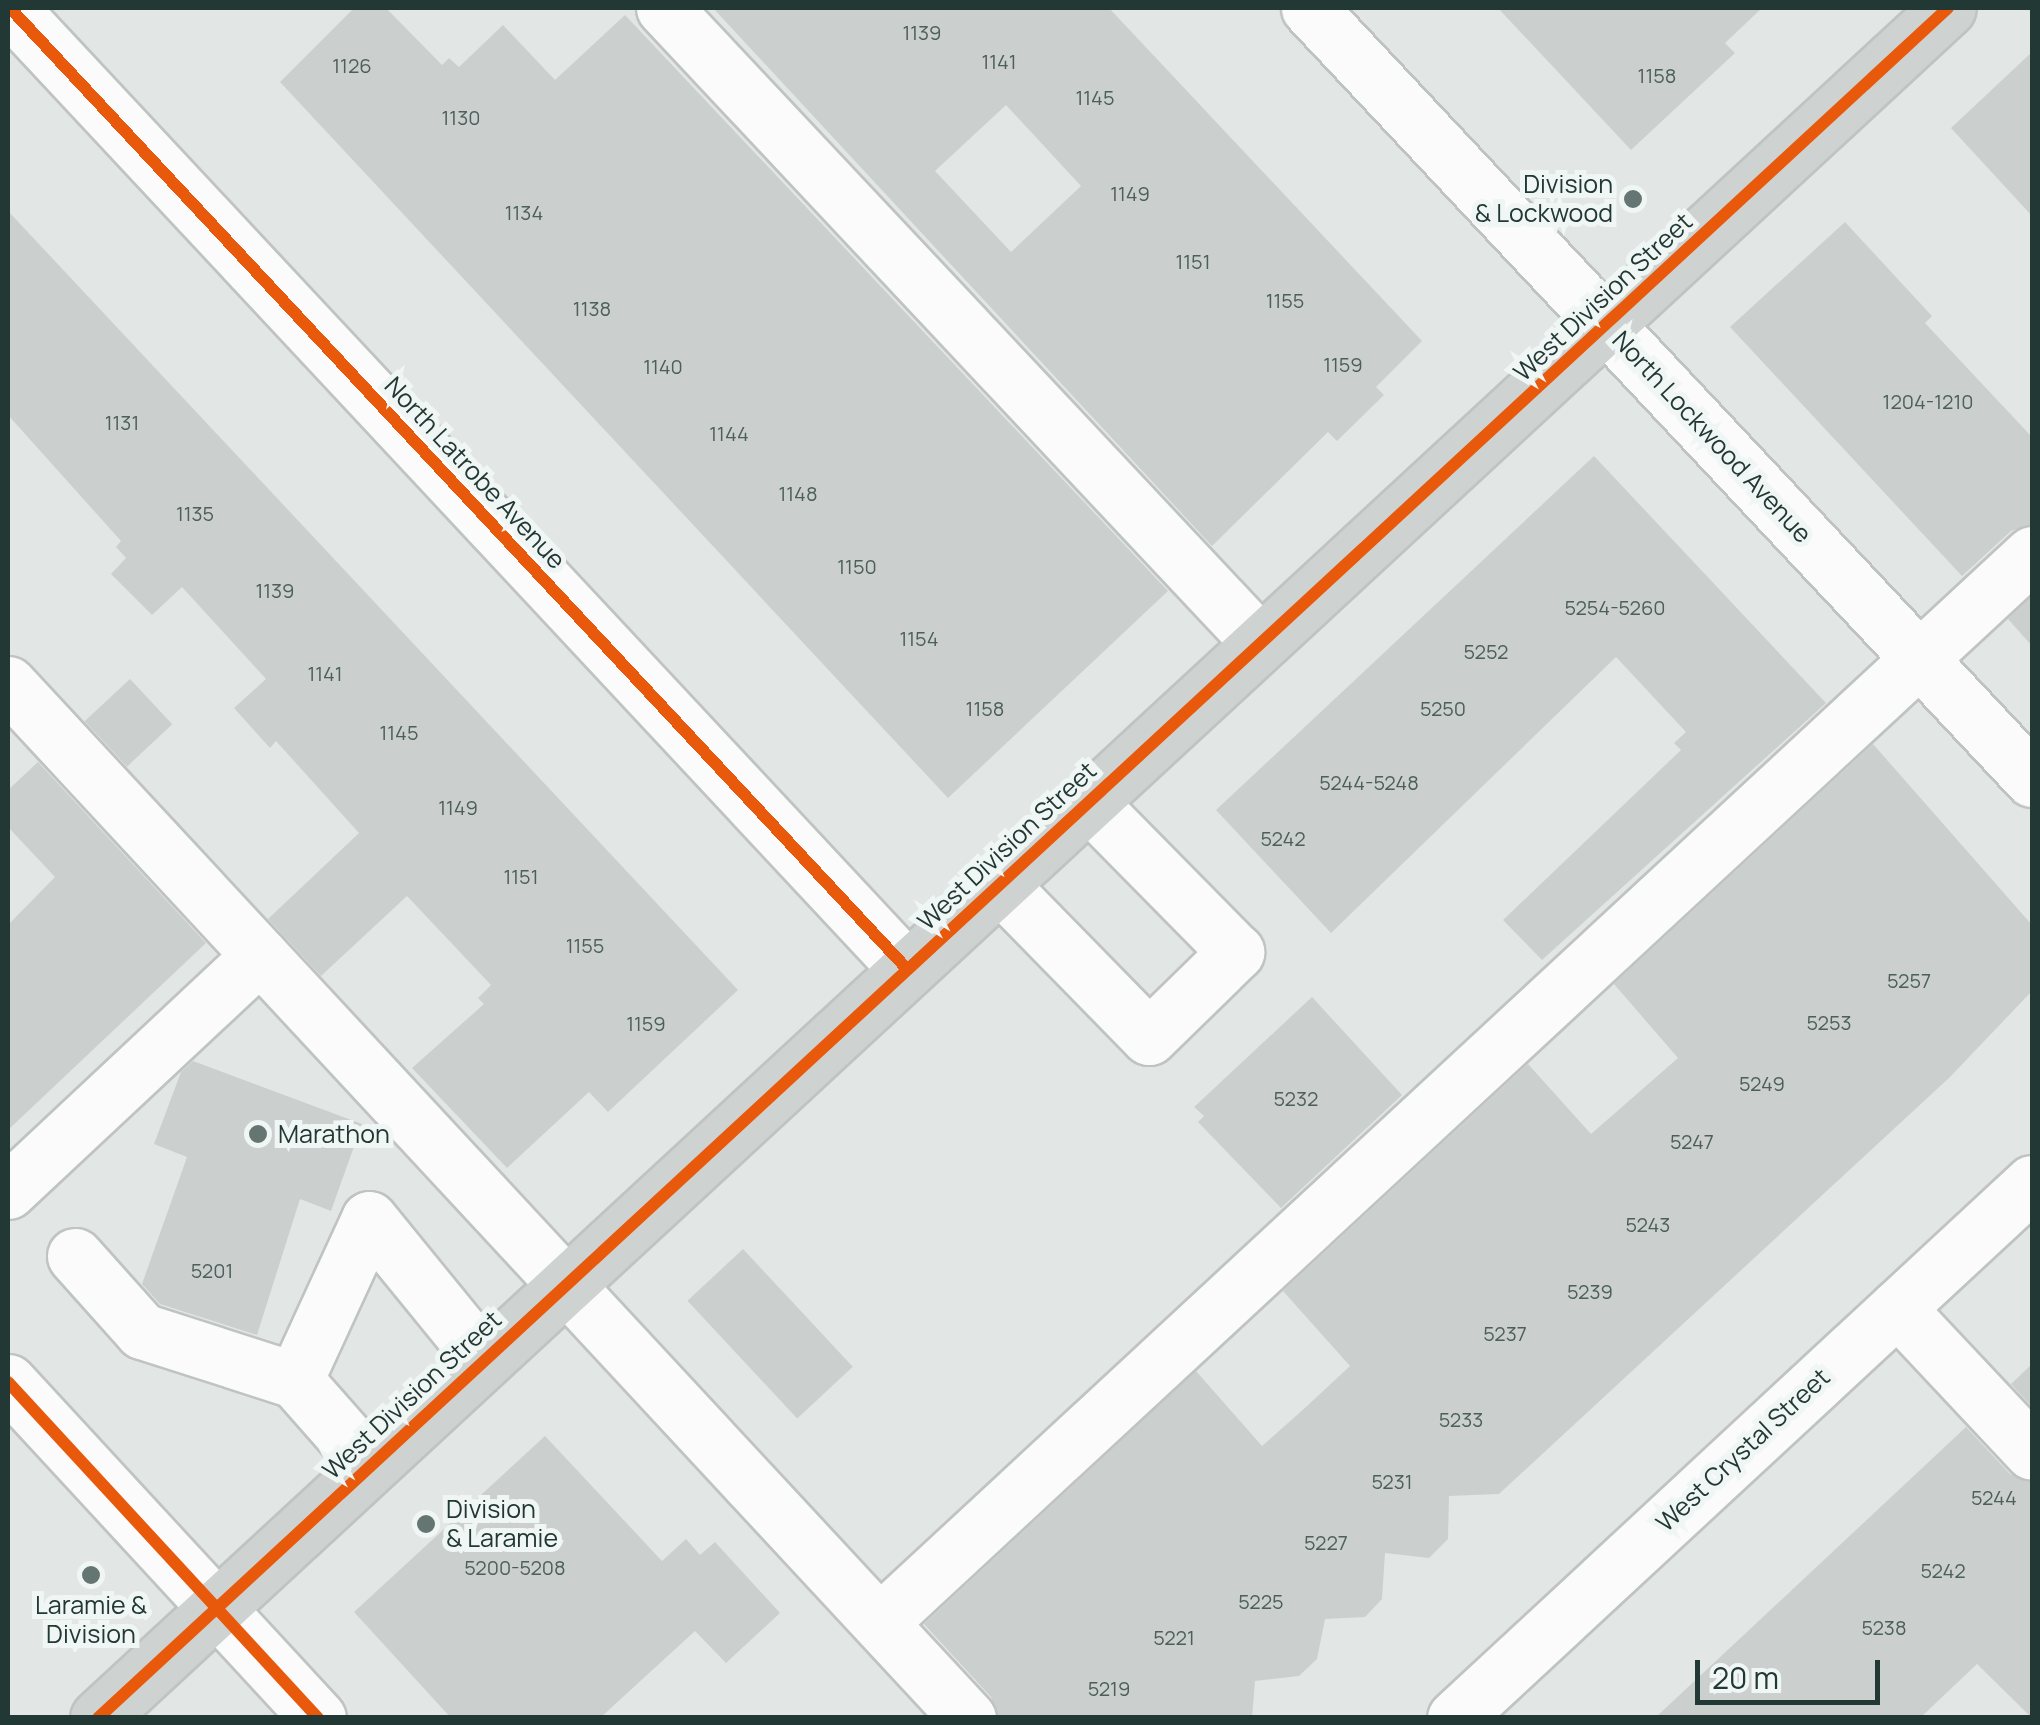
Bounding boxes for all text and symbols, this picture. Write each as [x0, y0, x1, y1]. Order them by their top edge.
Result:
house number: 1139 [902, 20, 942, 44]
house number: 1141 [981, 49, 1017, 73]
house number: 1126 [332, 53, 372, 77]
house number: 1158 [1638, 63, 1676, 87]
house number: 1145 [1076, 85, 1114, 109]
house number: 1130 [442, 105, 480, 129]
place label: Division & Lockwood [1475, 170, 1613, 229]
house number: 1149 [1110, 181, 1150, 205]
marker: Division & Lockwood [1622, 188, 1644, 210]
house number: 1134 [505, 200, 543, 224]
street label: West Division Street [1508, 207, 1698, 387]
house number: 1151 [1176, 249, 1210, 273]
house number: 1155 [1266, 288, 1304, 312]
house number: 1138 [573, 296, 611, 320]
street label: North Lockwood Avenue [1606, 325, 1818, 549]
house number: 1159 [1323, 352, 1363, 376]
house number: 1140 [643, 354, 683, 378]
street label: North Latrobe Avenue [378, 371, 572, 575]
house number: 1204-1210 [1883, 389, 1973, 413]
house number: 1131 [105, 410, 139, 434]
house number: 1144 [709, 421, 749, 445]
house number: 1148 [779, 481, 817, 505]
house number: 1135 [176, 501, 214, 525]
house number: 1150 [837, 554, 877, 578]
house number: 1139 [255, 578, 295, 602]
house number: 5254-5260 [1564, 595, 1666, 619]
house number: 1154 [900, 626, 938, 650]
house number: 5252 [1464, 639, 1508, 663]
house number: 1141 [307, 661, 343, 685]
house number: 1158 [966, 696, 1004, 720]
house number: 5250 [1420, 696, 1466, 720]
house number: 1145 [380, 720, 418, 744]
street label: West Division Street [912, 756, 1102, 936]
house number: 5244-5248 [1319, 770, 1419, 794]
house number: 1149 [438, 795, 478, 819]
house number: 5242 [1260, 826, 1306, 850]
house number: 1151 [504, 864, 538, 888]
house number: 1155 [566, 933, 604, 957]
house number: 5257 [1887, 968, 1931, 992]
house number: 5253 [1807, 1010, 1851, 1034]
house number: 1159 [626, 1011, 666, 1035]
house number: 5249 [1739, 1071, 1785, 1095]
house number: 5232 [1274, 1086, 1318, 1110]
place label: Marathon [278, 1119, 390, 1149]
marker: Marathon [247, 1123, 269, 1145]
house number: 5247 [1670, 1129, 1714, 1153]
house number: 5243 [1626, 1212, 1670, 1236]
house number: 5201 [191, 1258, 233, 1282]
house number: 5239 [1567, 1279, 1613, 1303]
street label: West Division Street [317, 1305, 507, 1485]
house number: 5237 [1483, 1321, 1527, 1345]
street label: West Crystal Street [1650, 1362, 1836, 1538]
house number: 5233 [1439, 1407, 1483, 1431]
house number: 5231 [1371, 1469, 1413, 1493]
house number: 5244 [1971, 1485, 2017, 1509]
place label: Division & Laramie [446, 1495, 558, 1554]
marker: Division & Laramie [415, 1513, 437, 1535]
house number: 5227 [1304, 1530, 1348, 1554]
house number: 5200-5208 [464, 1555, 566, 1579]
house number: 5242 [1920, 1558, 1966, 1582]
marker: Laramie & Division [80, 1564, 102, 1586]
house number: 5225 [1238, 1589, 1284, 1613]
place label: Laramie & Division [35, 1591, 147, 1650]
house number: 5238 [1861, 1615, 1907, 1639]
house number: 5221 [1153, 1625, 1195, 1649]
scale bar [1700, 1640, 1885, 1702]
text: 20 m [1712, 1657, 1779, 1698]
house number: 5219 [1088, 1676, 1130, 1700]

